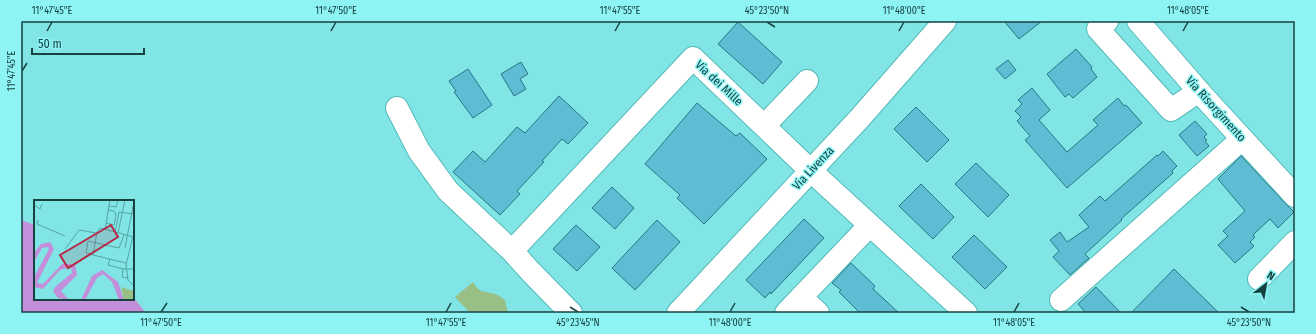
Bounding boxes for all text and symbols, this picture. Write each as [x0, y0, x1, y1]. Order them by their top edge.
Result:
text: 11°47'45"E [32, 5, 72, 17]
text: 11°47'50"E [315, 5, 357, 17]
text: 11°47'55"E [600, 5, 641, 17]
text: 45°23'50"N [745, 5, 789, 17]
text: 11°48'00"E [883, 5, 926, 17]
text: 11°48'05"E [1167, 5, 1209, 17]
scale bar [32, 30, 144, 56]
text: 50 m [38, 37, 62, 51]
text: 11°47'45"E [6, 51, 18, 91]
street label: Via dei Mille [692, 57, 746, 109]
street label: Via Risorgimento [1183, 73, 1249, 145]
street label: Via Livenza [789, 143, 837, 193]
inset map [34, 200, 134, 300]
north arrow [1246, 264, 1286, 304]
text: N [1265, 269, 1277, 283]
text: 11°47'50"E [140, 317, 182, 329]
text: 11°47'55"E [426, 317, 467, 329]
text: 45°23'45"N [556, 317, 600, 329]
text: 11°48'00"E [709, 317, 752, 329]
text: 11°48'05"E [993, 317, 1035, 329]
text: 45°23'50"N [1227, 317, 1271, 329]

